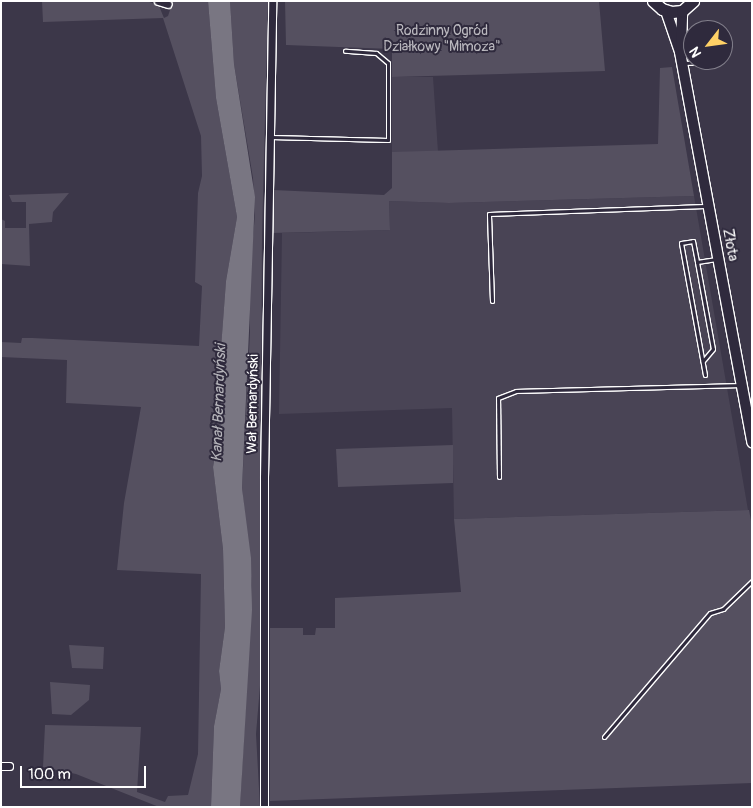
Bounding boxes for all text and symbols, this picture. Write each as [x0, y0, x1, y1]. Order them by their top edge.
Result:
north arrow [683, 20, 733, 70]
park label: Rodzinny Ogród Działkowy "Mimoza" [383, 23, 501, 56]
text: N [686, 44, 705, 61]
street label: Złota [719, 227, 741, 263]
water label: Kanał Bernardyński [208, 344, 230, 462]
street label: Wał Bernardyński [244, 354, 262, 454]
scale bar [22, 756, 149, 788]
text: 100 m [28, 765, 71, 784]

